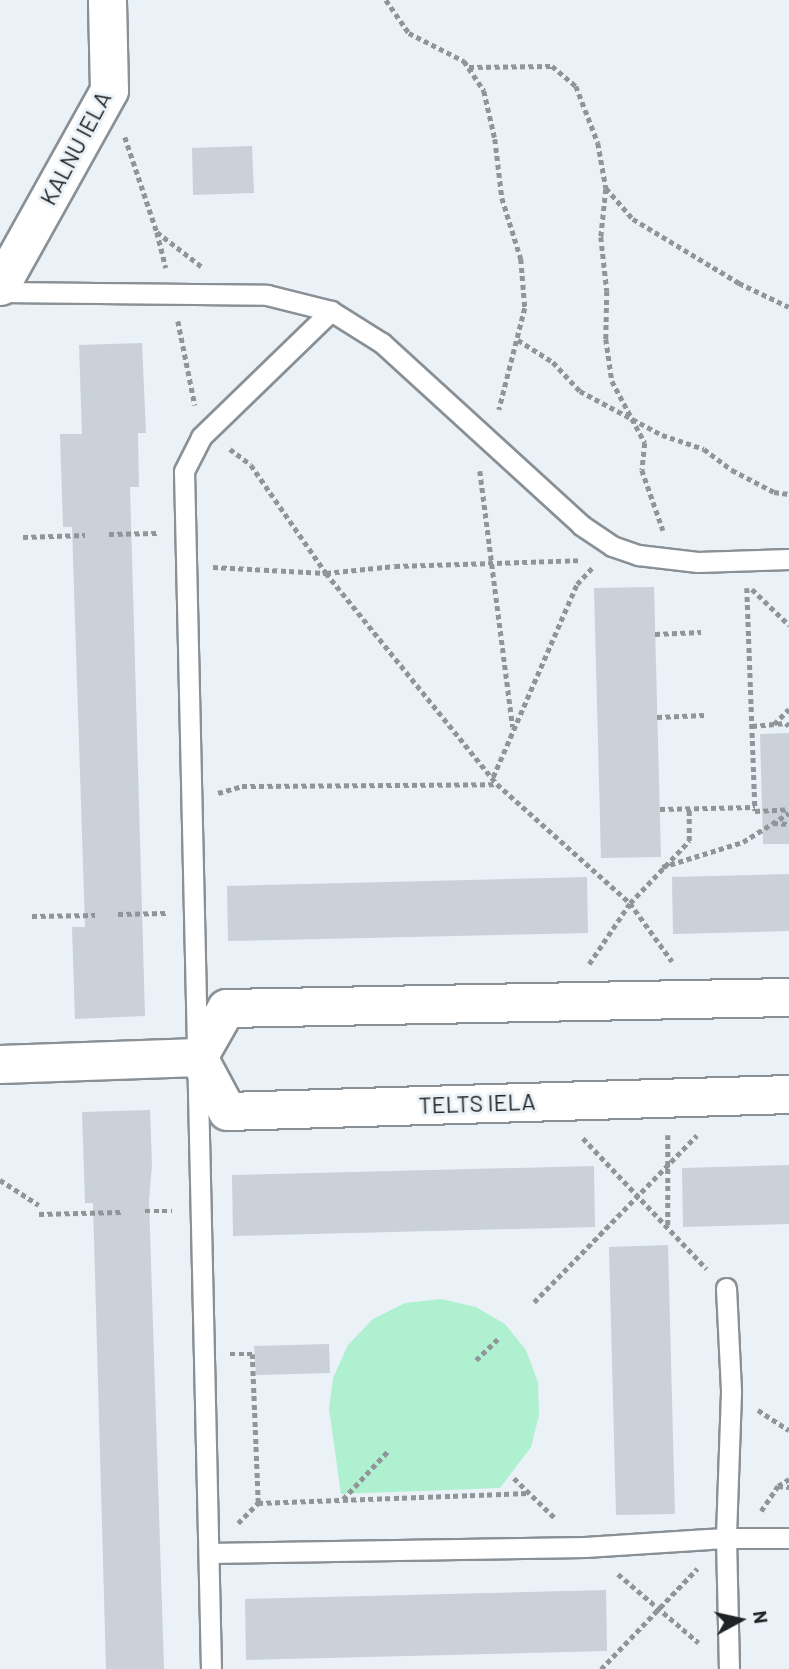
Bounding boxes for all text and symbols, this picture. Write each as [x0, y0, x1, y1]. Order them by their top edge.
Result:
street label: KALNU IELA [34, 87, 116, 209]
street label: TELTS IELA [418, 1087, 536, 1119]
north arrow [705, 1585, 775, 1655]
text: N [749, 1609, 774, 1625]

